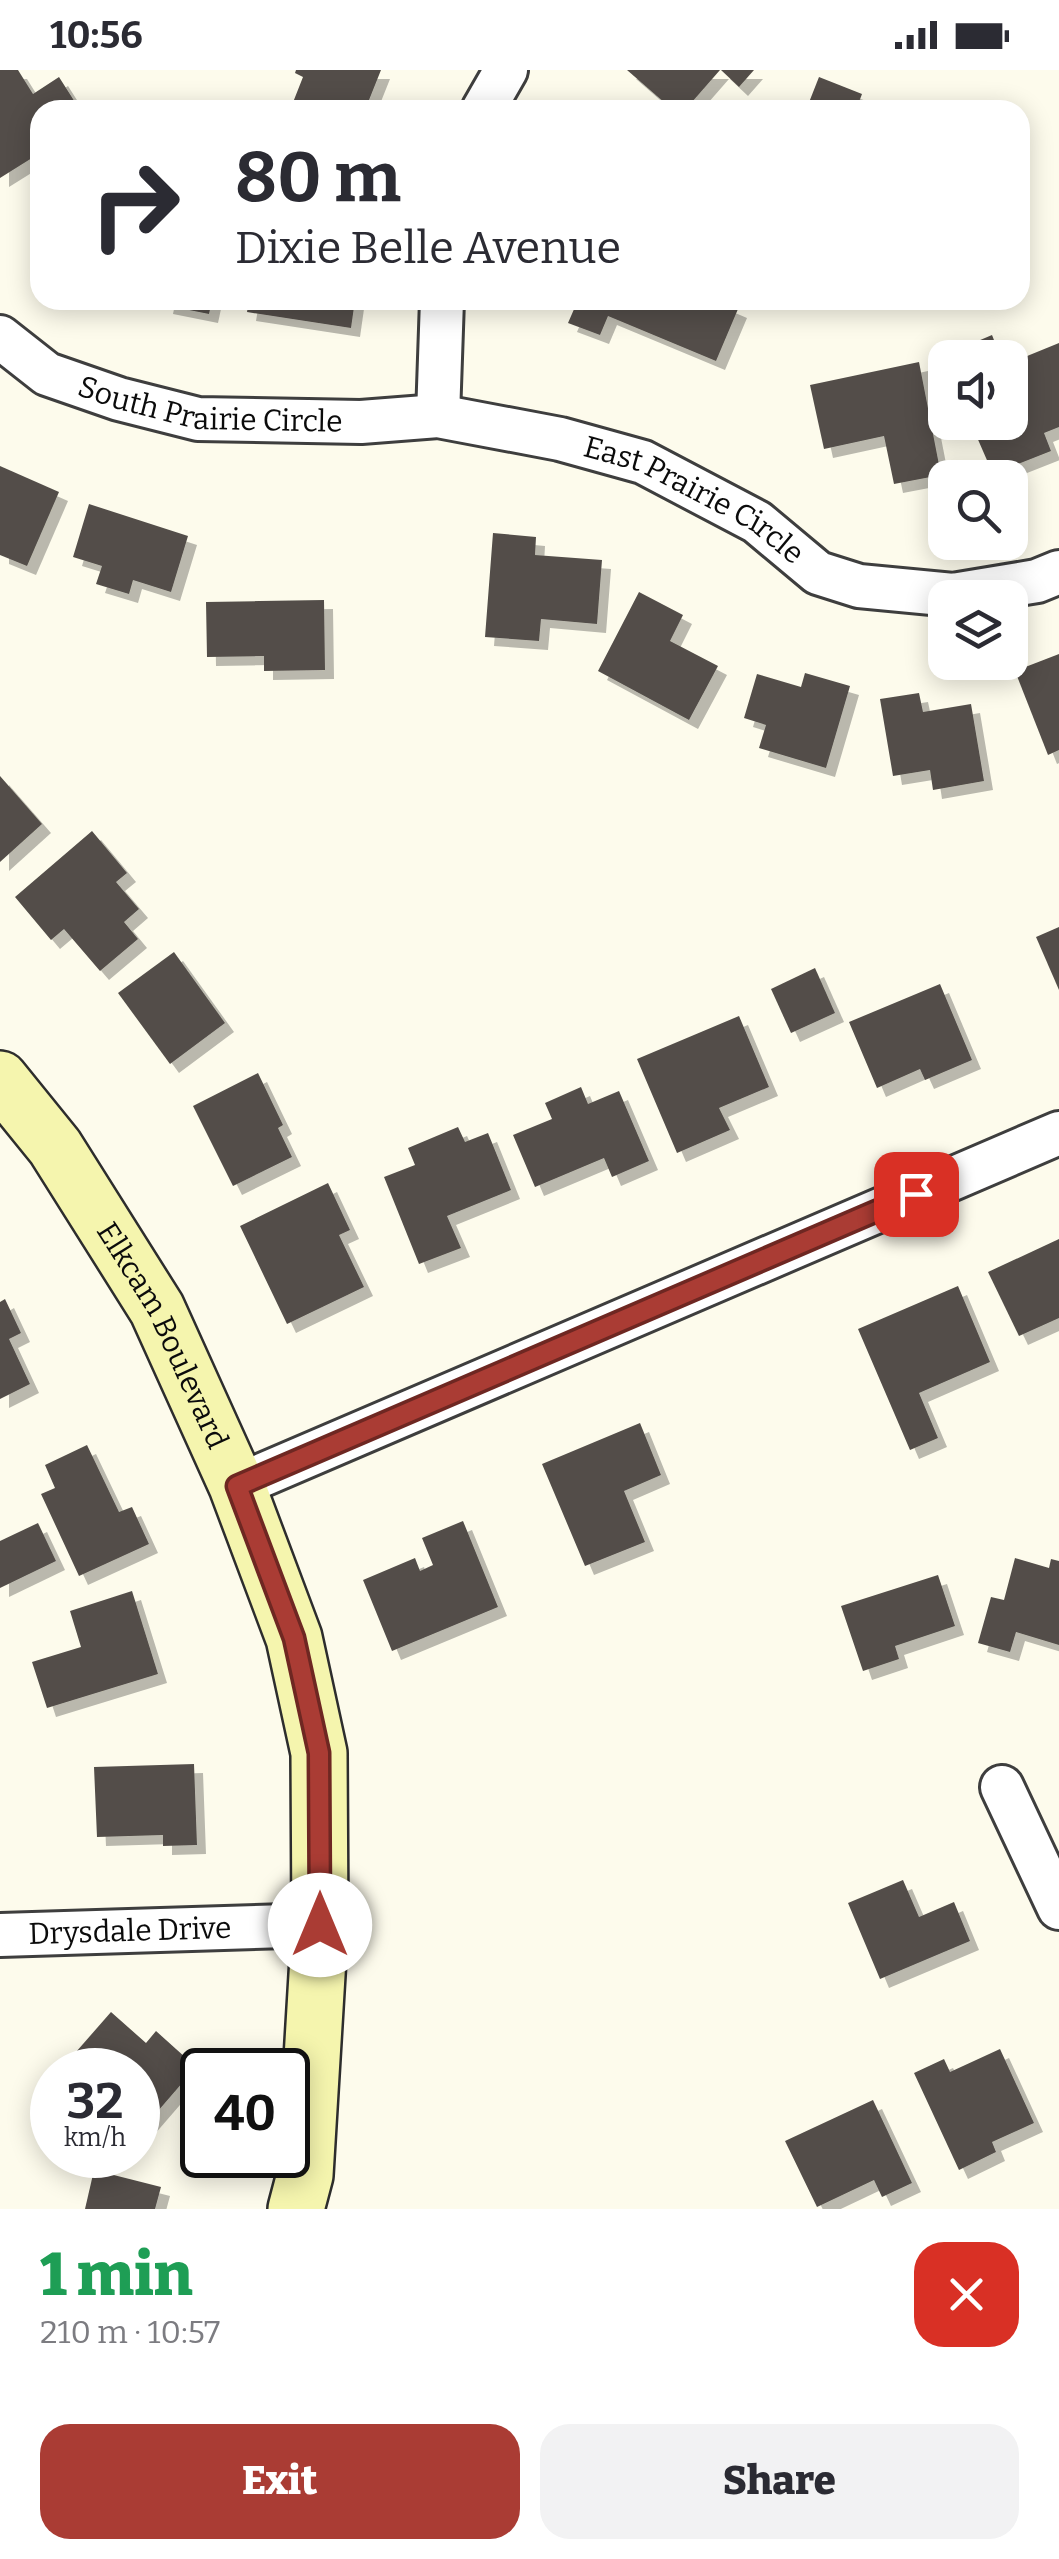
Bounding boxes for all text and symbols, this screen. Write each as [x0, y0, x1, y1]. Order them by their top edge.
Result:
text: 10:56 [50, 12, 143, 58]
text: 80 m [235, 136, 401, 220]
icon: right [70, 140, 200, 270]
text: Dixie Belle Avenue [235, 221, 621, 275]
map controls [928, 340, 1028, 680]
button: sound [928, 340, 1028, 440]
street label: South Prairie Circle [73, 368, 343, 440]
street label: East Prairie Circle [580, 428, 811, 572]
button: search [928, 460, 1028, 560]
button: layers [928, 580, 1028, 680]
pin [874, 1152, 959, 1237]
icon: arrive [889, 1167, 944, 1222]
street label: Elkcam Boulevard [89, 1216, 236, 1455]
position arrow [268, 1873, 372, 1977]
street label: Drysdale Drive [28, 1910, 232, 1952]
speed limit sign: 40 [180, 2048, 310, 2178]
text: 32 [67, 2071, 123, 2131]
text: km/h [64, 2123, 126, 2153]
text: 1 min [40, 2239, 193, 2311]
button: close [914, 2242, 1019, 2347]
text: 210 m · 10:57 [40, 2313, 220, 2351]
button: Exit [40, 2424, 520, 2539]
button: Share [540, 2424, 1019, 2539]

